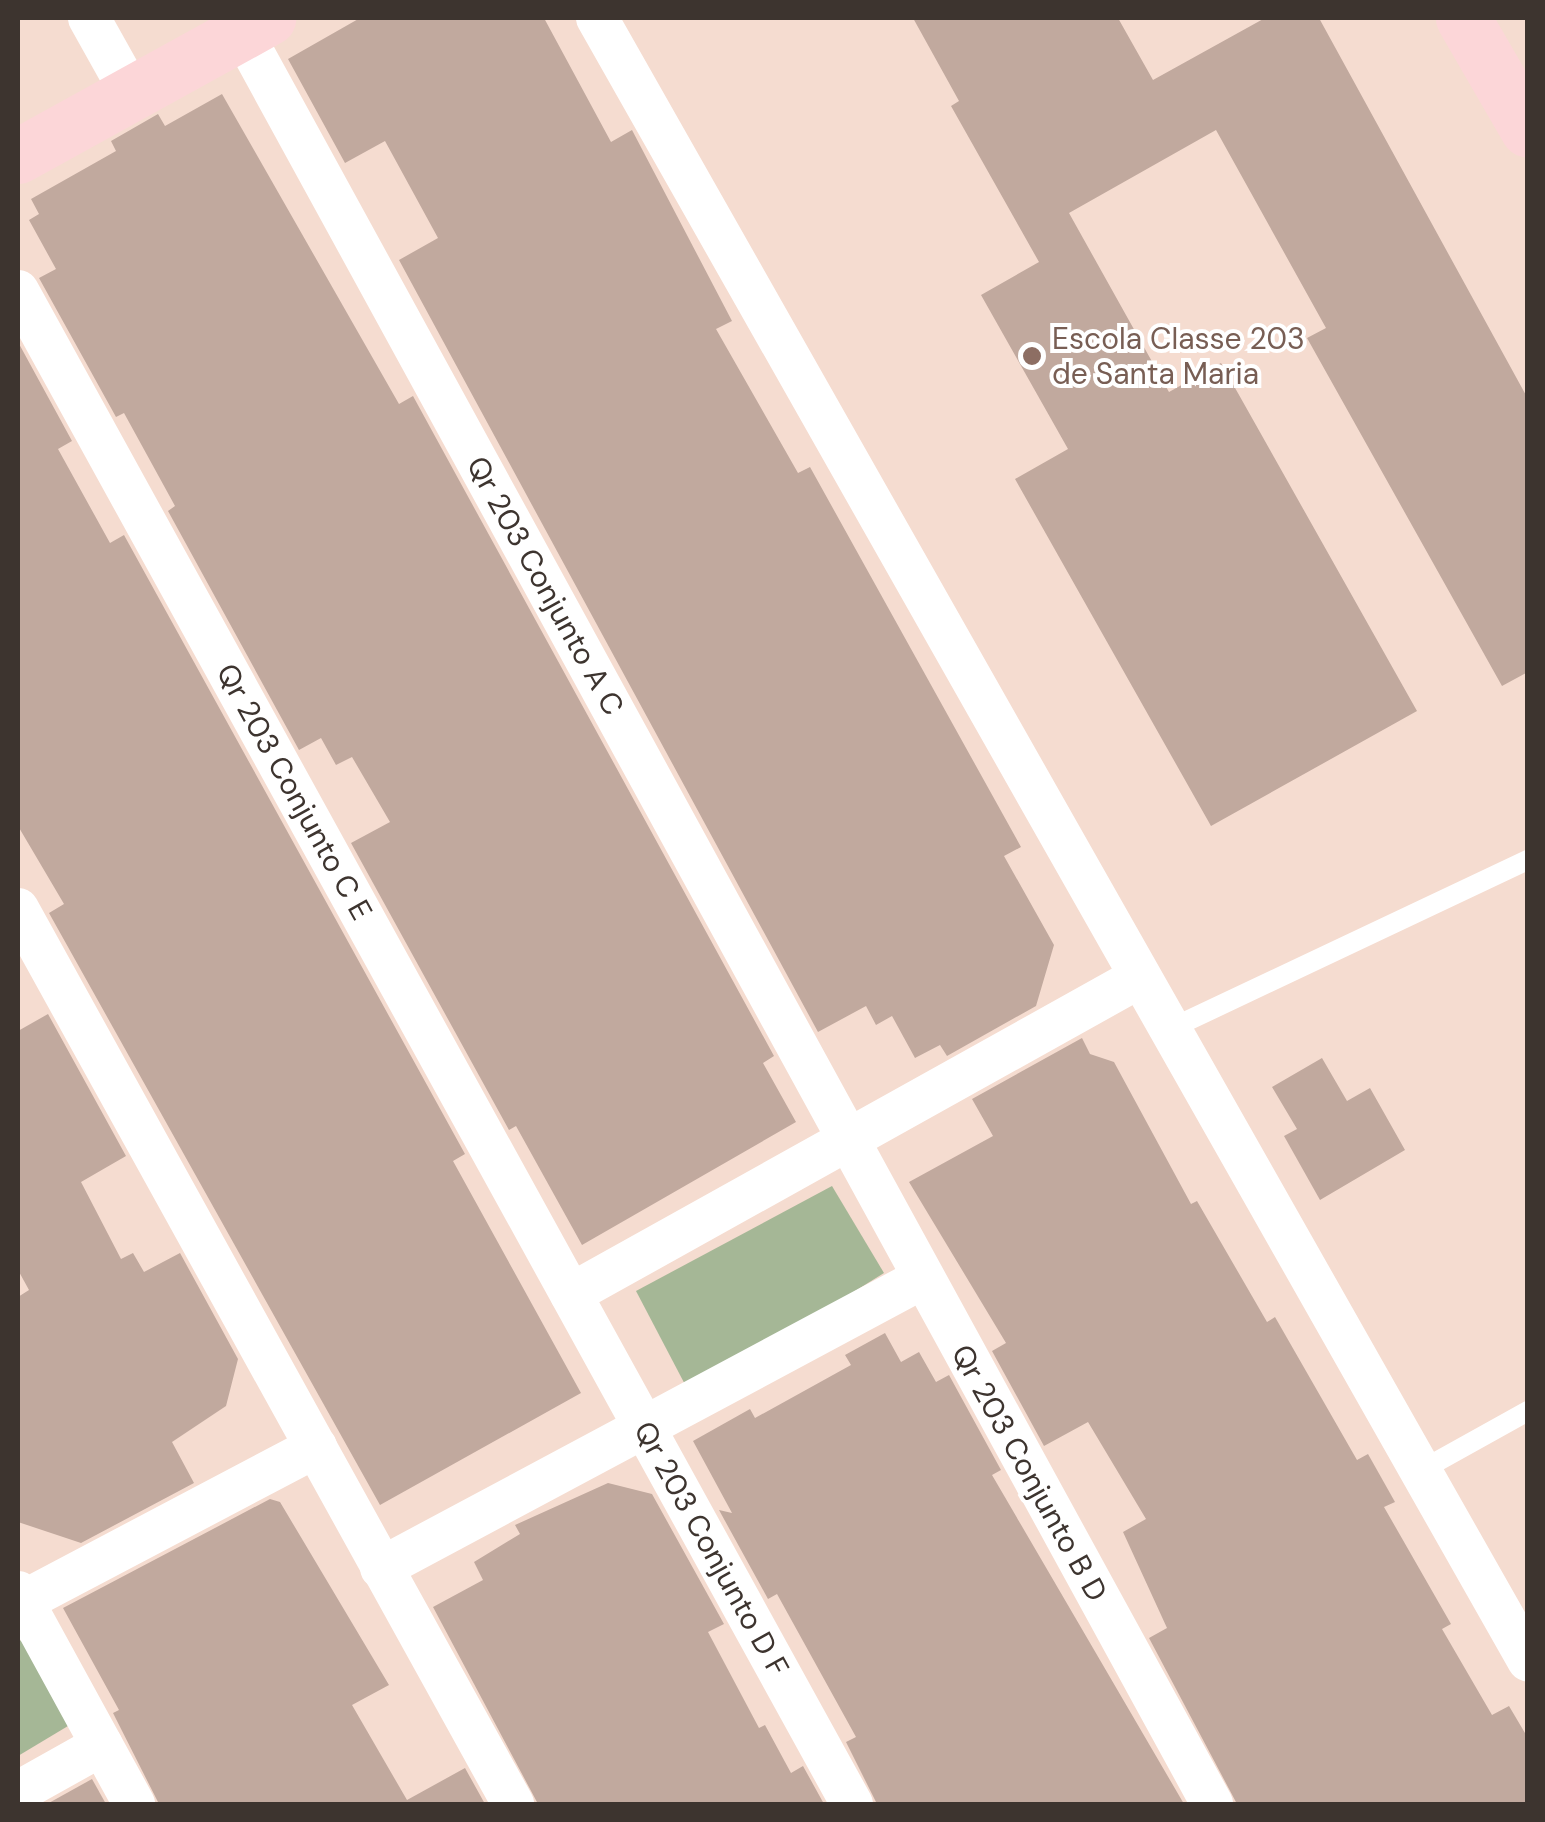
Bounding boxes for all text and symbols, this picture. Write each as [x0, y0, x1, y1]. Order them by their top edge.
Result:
place label: Escola Classe 203 de Santa Maria [1052, 321, 1305, 392]
marker: Escola Classe 203 de Santa Maria [1021, 345, 1043, 367]
street label: Qr 203 Conjunto A C [459, 450, 631, 722]
street label: Qr 203 Conjunto C E [209, 658, 379, 926]
street label: Qr 203 Conjunto B D [944, 1339, 1114, 1607]
street label: Qr 203 Conjunto D F [626, 1415, 796, 1683]

